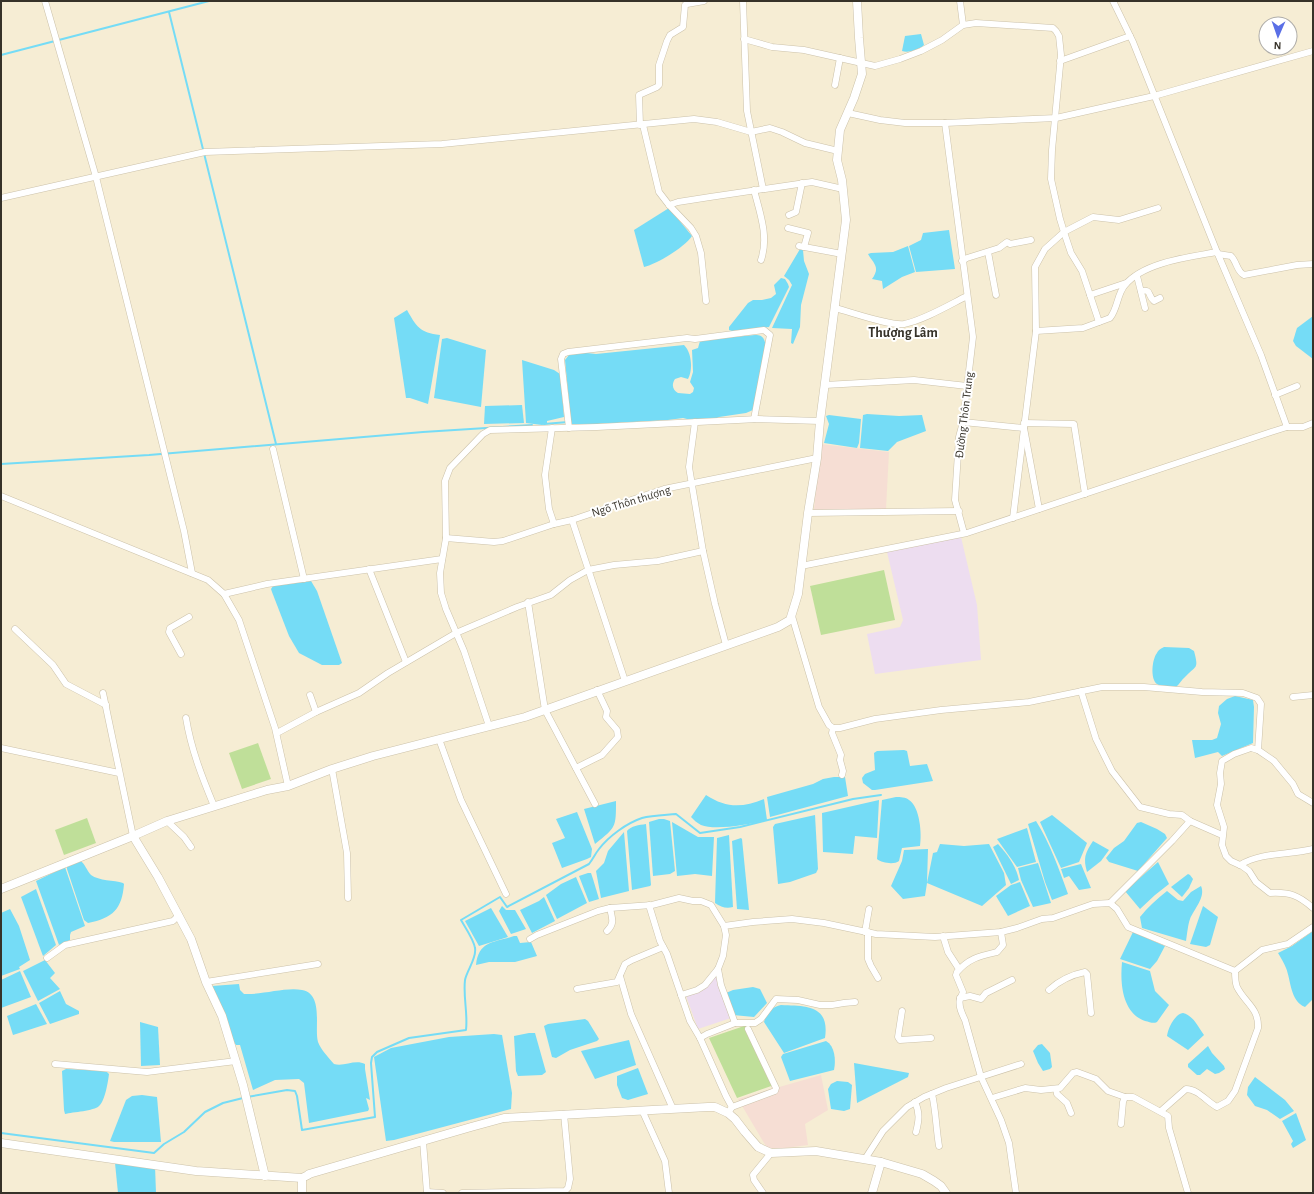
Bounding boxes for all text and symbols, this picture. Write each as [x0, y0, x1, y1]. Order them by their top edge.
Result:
north arrow [1258, 16, 1298, 56]
text: N [1274, 40, 1282, 51]
district label: Thượng Lâm [868, 326, 938, 340]
street label: Đường Thôn Trung [953, 371, 975, 459]
street label: Ngõ Thôn thượng [590, 483, 672, 519]

